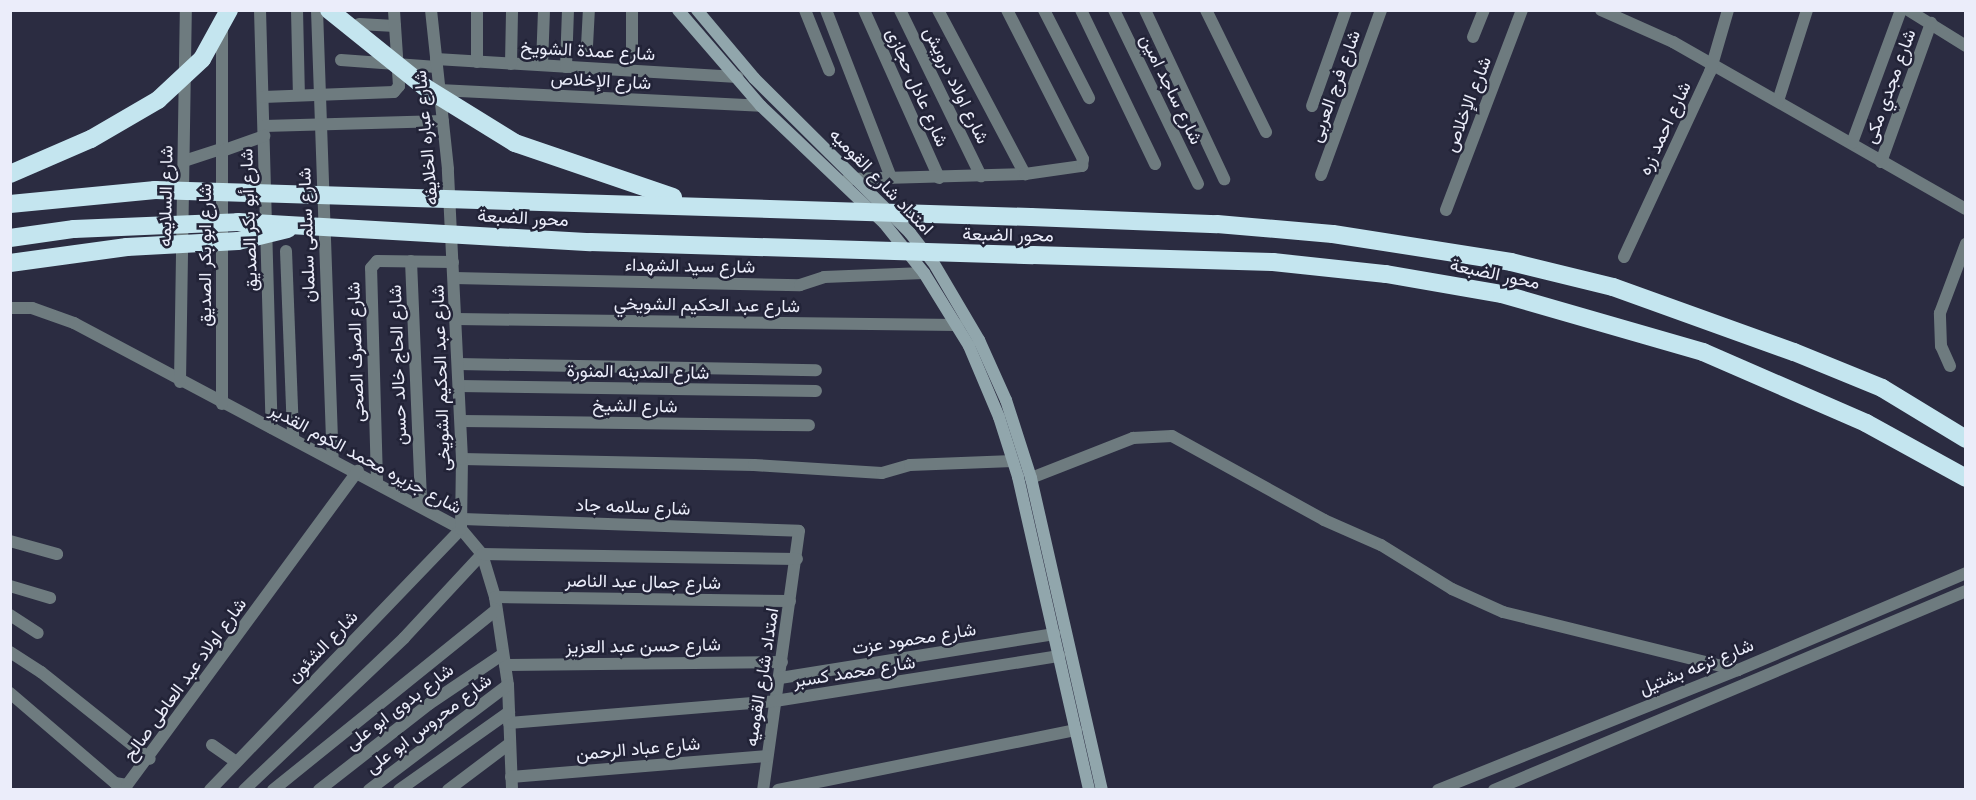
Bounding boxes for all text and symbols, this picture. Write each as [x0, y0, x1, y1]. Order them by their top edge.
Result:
street label: شارع اولاد درويش [919, 23, 995, 147]
street label: شارع عادل حجازى [882, 24, 954, 150]
street label: شارع مجدي مكى [1858, 26, 1920, 146]
street label: شارع فرج العربى [1304, 27, 1364, 145]
street label: شارع ساجد امين [1136, 30, 1208, 148]
street label: شارع عمدة الشويخ [520, 36, 656, 64]
street label: شارع الإخلاص [1439, 53, 1495, 155]
street label: شارع الإخلاص [550, 67, 652, 93]
street label: شارع عباره الخلايفه [408, 70, 442, 206]
street label: شارع احمد زره [1633, 78, 1695, 178]
street label: امتداد شارع القوميه [826, 123, 938, 239]
street label: شارع السلايمه [153, 145, 177, 247]
street label: شارع أبو بكر الصديق [235, 148, 261, 292]
street label: شارع سلمى سلمان [293, 167, 319, 303]
street label: شارع ابو بكر الصديق [193, 183, 215, 327]
street label: محور الضبعة [477, 204, 569, 230]
street label: محور الضبعة [962, 222, 1054, 246]
street label: شارع سيد الشهداء [625, 253, 755, 277]
street label: محور الضبعة [1448, 253, 1542, 293]
street label: شارع الصرف الصحى [342, 281, 368, 423]
street label: شارع الحاج خالد حسن [383, 284, 411, 446]
street label: شارع عبد الحكيم الشويخى [426, 285, 454, 471]
street label: شارع عبد الحكيم الشويخي [614, 292, 800, 316]
street label: شارع المدينه المنورة [566, 359, 710, 383]
street label: شارع الشيخ [592, 393, 678, 417]
street label: شارع جزيره محمد الكوم القدير [266, 398, 466, 518]
street label: شارع سلامه جاد [575, 493, 691, 519]
street label: شارع جمال عبد الناصر [565, 569, 721, 593]
street label: شارع اولاد عبد العاطى صالح [118, 593, 250, 765]
street label: شارع الشئون [282, 605, 362, 687]
street label: امتداد شارع القوميه [739, 606, 783, 748]
street label: شارع محمود عزت [851, 618, 977, 658]
street label: شارع حسن عبد العزيز [565, 633, 721, 657]
street label: شارع ترعه بشتيل [1636, 633, 1756, 699]
street label: شارع محمد كسبر [791, 651, 917, 691]
street label: شارع بدوى ابو على [341, 658, 457, 754]
street label: شارع محروس ابو على [361, 669, 495, 777]
street label: شارع عباد الرحمن [575, 732, 701, 764]

